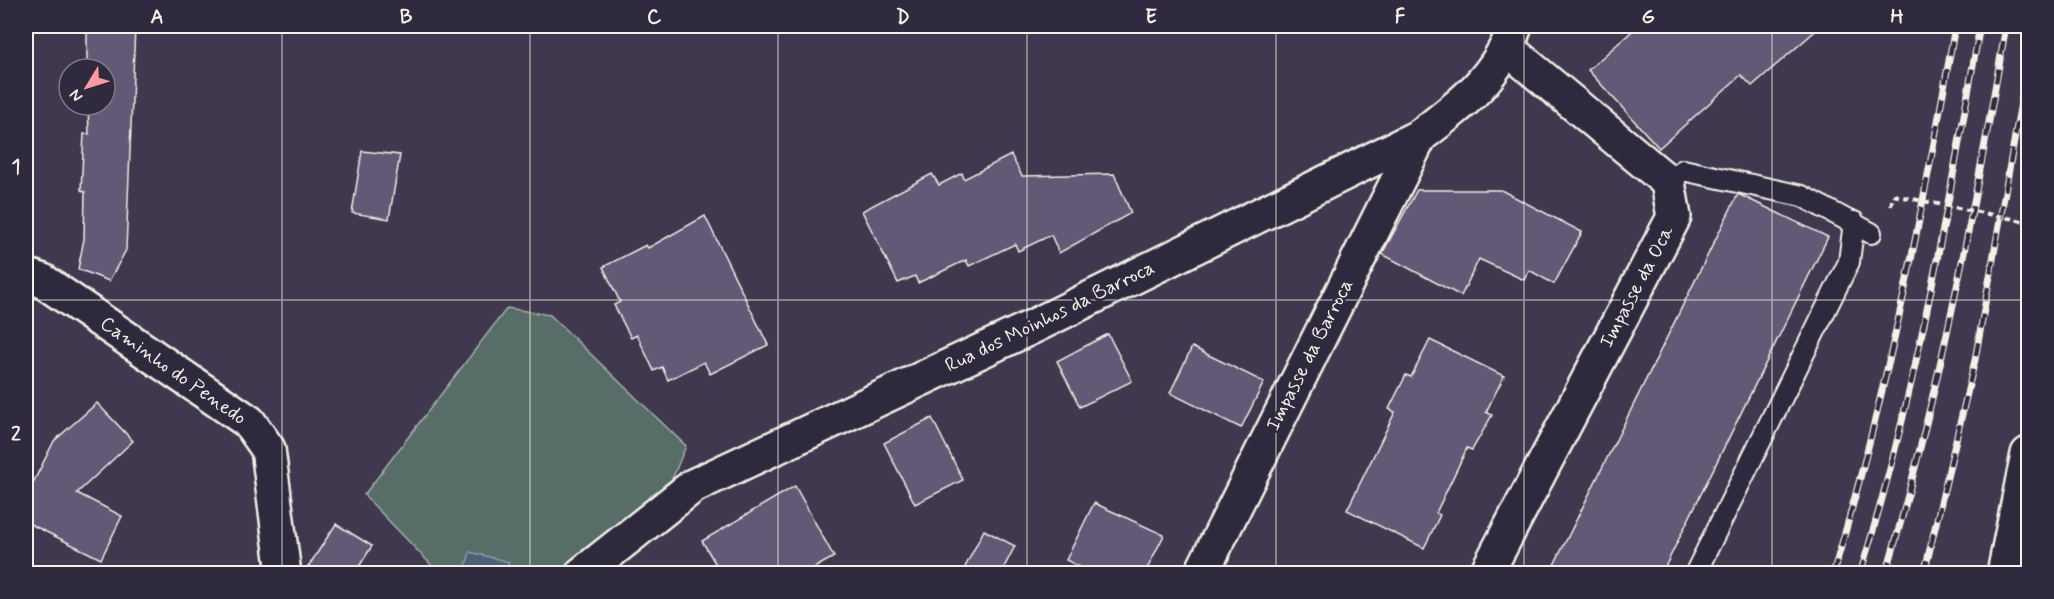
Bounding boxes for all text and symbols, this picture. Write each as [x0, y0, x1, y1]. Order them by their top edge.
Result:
text: A [150, 4, 164, 31]
text: B [400, 4, 413, 31]
text: C [647, 4, 662, 31]
text: D [896, 4, 910, 31]
text: E [1145, 4, 1157, 31]
text: F [1395, 4, 1406, 31]
text: G [1641, 4, 1655, 31]
text: H [1890, 4, 1904, 31]
north arrow [57, 57, 117, 117]
text: N [65, 85, 88, 106]
text: 1 [12, 154, 20, 181]
street label: Impasse da Oca [1594, 220, 1681, 353]
street label: Rua dos Moinhos da Barroca [941, 254, 1159, 380]
street label: Impasse da Barroca [1260, 274, 1360, 436]
street label: Caminho do Penedo [94, 310, 252, 432]
text: 2 [11, 421, 21, 448]

